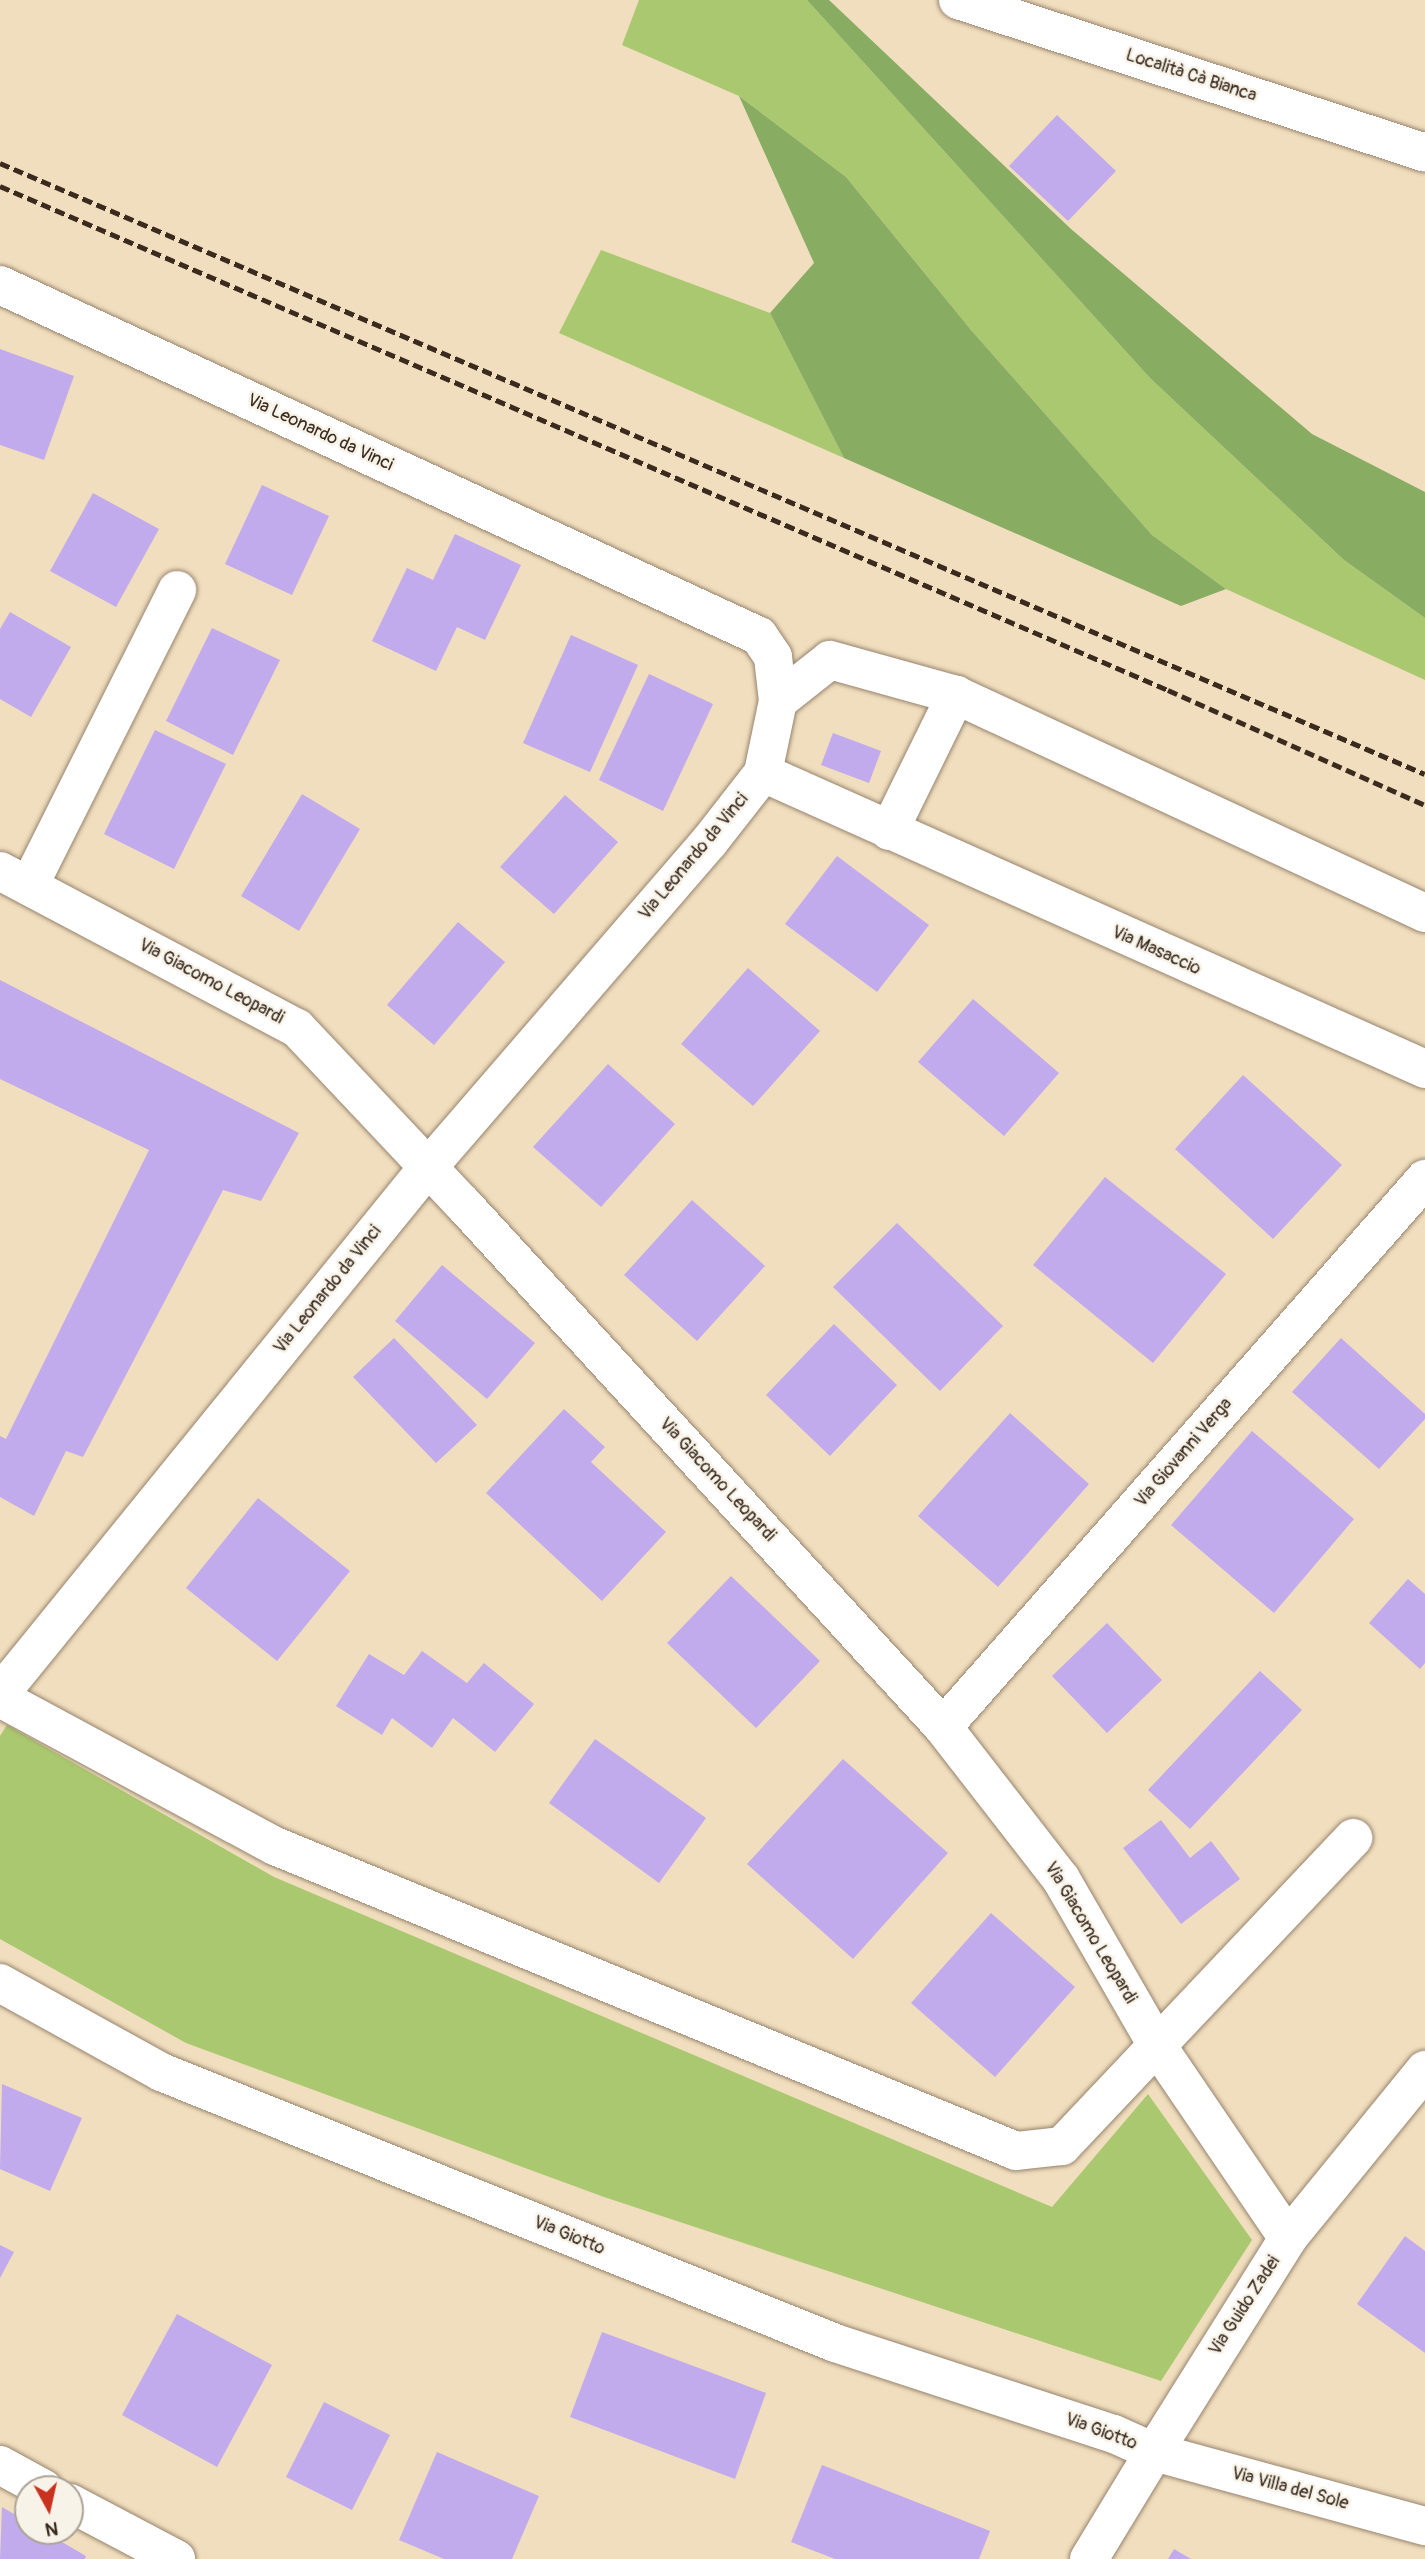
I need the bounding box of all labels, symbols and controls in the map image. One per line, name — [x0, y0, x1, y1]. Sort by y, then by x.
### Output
street label: Località Cà Bianca — [1123, 45, 1259, 107]
street label: Via Leonardo da Vinci — [243, 390, 397, 476]
street label: Via Leonardo da Vinci — [635, 789, 753, 925]
street label: Via Masaccio — [1108, 922, 1204, 980]
street label: Via Giacomo Leopardi — [135, 935, 287, 1029]
street label: Via Leonardo da Vinci — [270, 1221, 386, 1359]
street label: Via Giovanni Verga — [1131, 1394, 1237, 1512]
street label: Via Giacomo Leopardi — [654, 1414, 780, 1546]
street label: Via Giacomo Leopardi — [1039, 1858, 1141, 2008]
street label: Via Giotto — [530, 2212, 608, 2260]
street label: Via Guido Zadei — [1205, 2252, 1285, 2360]
street label: Via Giotto — [1062, 2409, 1140, 2455]
street label: Via Villa del Sole — [1229, 2463, 1351, 2515]
north arrow — [14, 2475, 84, 2545]
text: N — [44, 2516, 60, 2542]

